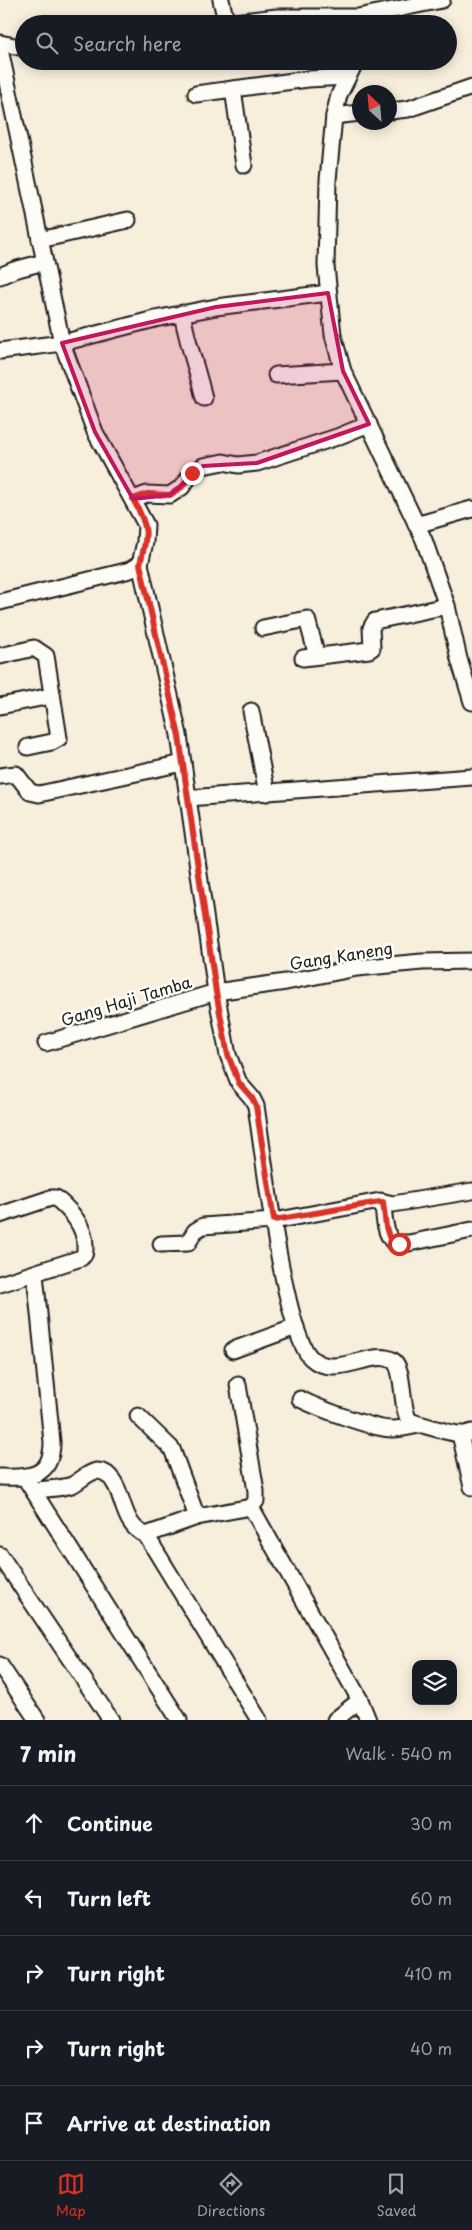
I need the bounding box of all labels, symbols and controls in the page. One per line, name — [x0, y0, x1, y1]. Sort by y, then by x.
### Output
search box — [15, 15, 457, 70]
icon: search — [33, 29, 61, 57]
text: Search here — [73, 29, 182, 57]
north arrow — [352, 85, 397, 130]
route end — [181, 462, 204, 485]
street label: Gang Kaneng — [288, 935, 394, 975]
street label: Gang Haji Tamba — [58, 969, 195, 1031]
route start — [388, 1233, 411, 1256]
map controls — [412, 1660, 457, 1705]
button: layers — [412, 1660, 457, 1705]
text: 7 min — [20, 1737, 76, 1769]
text: Walk · 540 m — [346, 1741, 452, 1765]
icon: ahead — [20, 1809, 48, 1837]
text: Continue — [67, 1809, 153, 1837]
text: 30 m — [410, 1811, 452, 1835]
icon: left — [20, 1884, 48, 1912]
text: Turn left — [67, 1884, 151, 1912]
text: 60 m — [410, 1886, 452, 1910]
icon: right — [20, 1959, 48, 1987]
text: Turn right — [67, 1959, 165, 1987]
text: 410 m — [404, 1961, 452, 1985]
icon: right — [20, 2034, 48, 2062]
text: Turn right — [67, 2034, 165, 2062]
text: 40 m — [410, 2036, 452, 2060]
icon: arrive — [20, 2109, 48, 2137]
text: Arrive at destination — [67, 2109, 271, 2137]
tab: Map — [56, 2170, 86, 2221]
tab: Directions — [197, 2170, 265, 2221]
tab: Saved — [377, 2170, 416, 2221]

